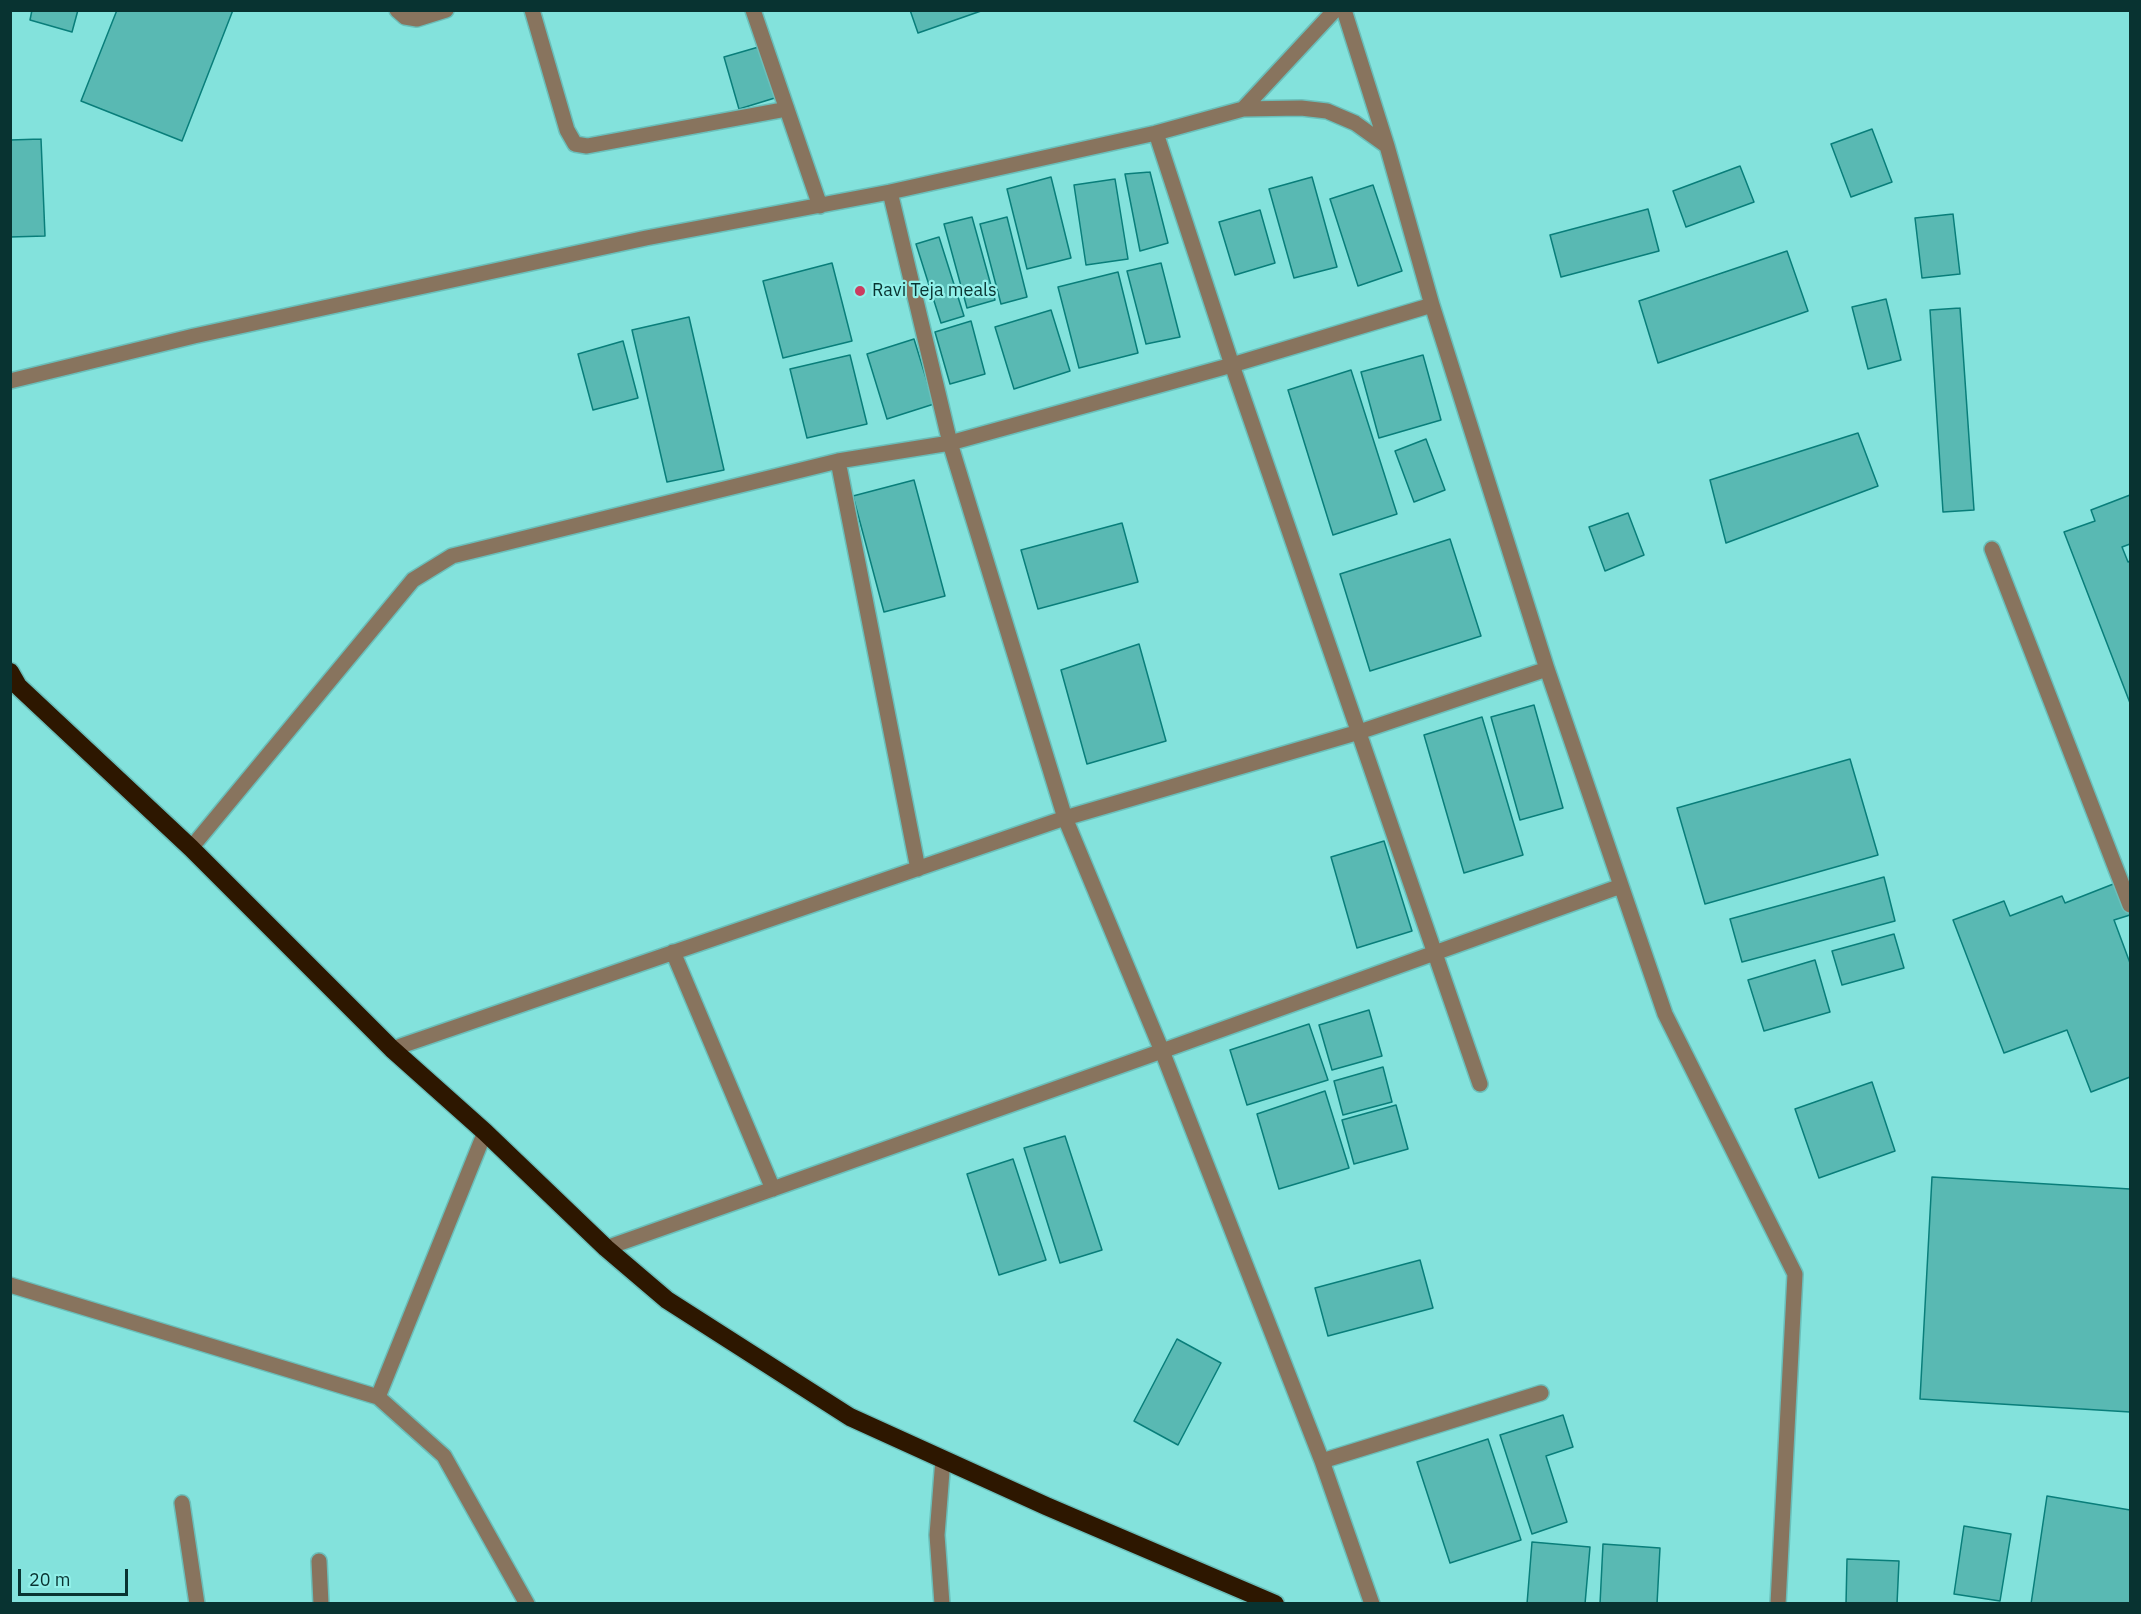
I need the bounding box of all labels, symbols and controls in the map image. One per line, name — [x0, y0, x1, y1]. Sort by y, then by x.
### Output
place label: Ravi Teja meals — [872, 280, 997, 302]
marker: Ravi Teja meals — [853, 284, 867, 298]
scale bar — [21, 1557, 130, 1595]
text: 20 m — [29, 1568, 71, 1591]

